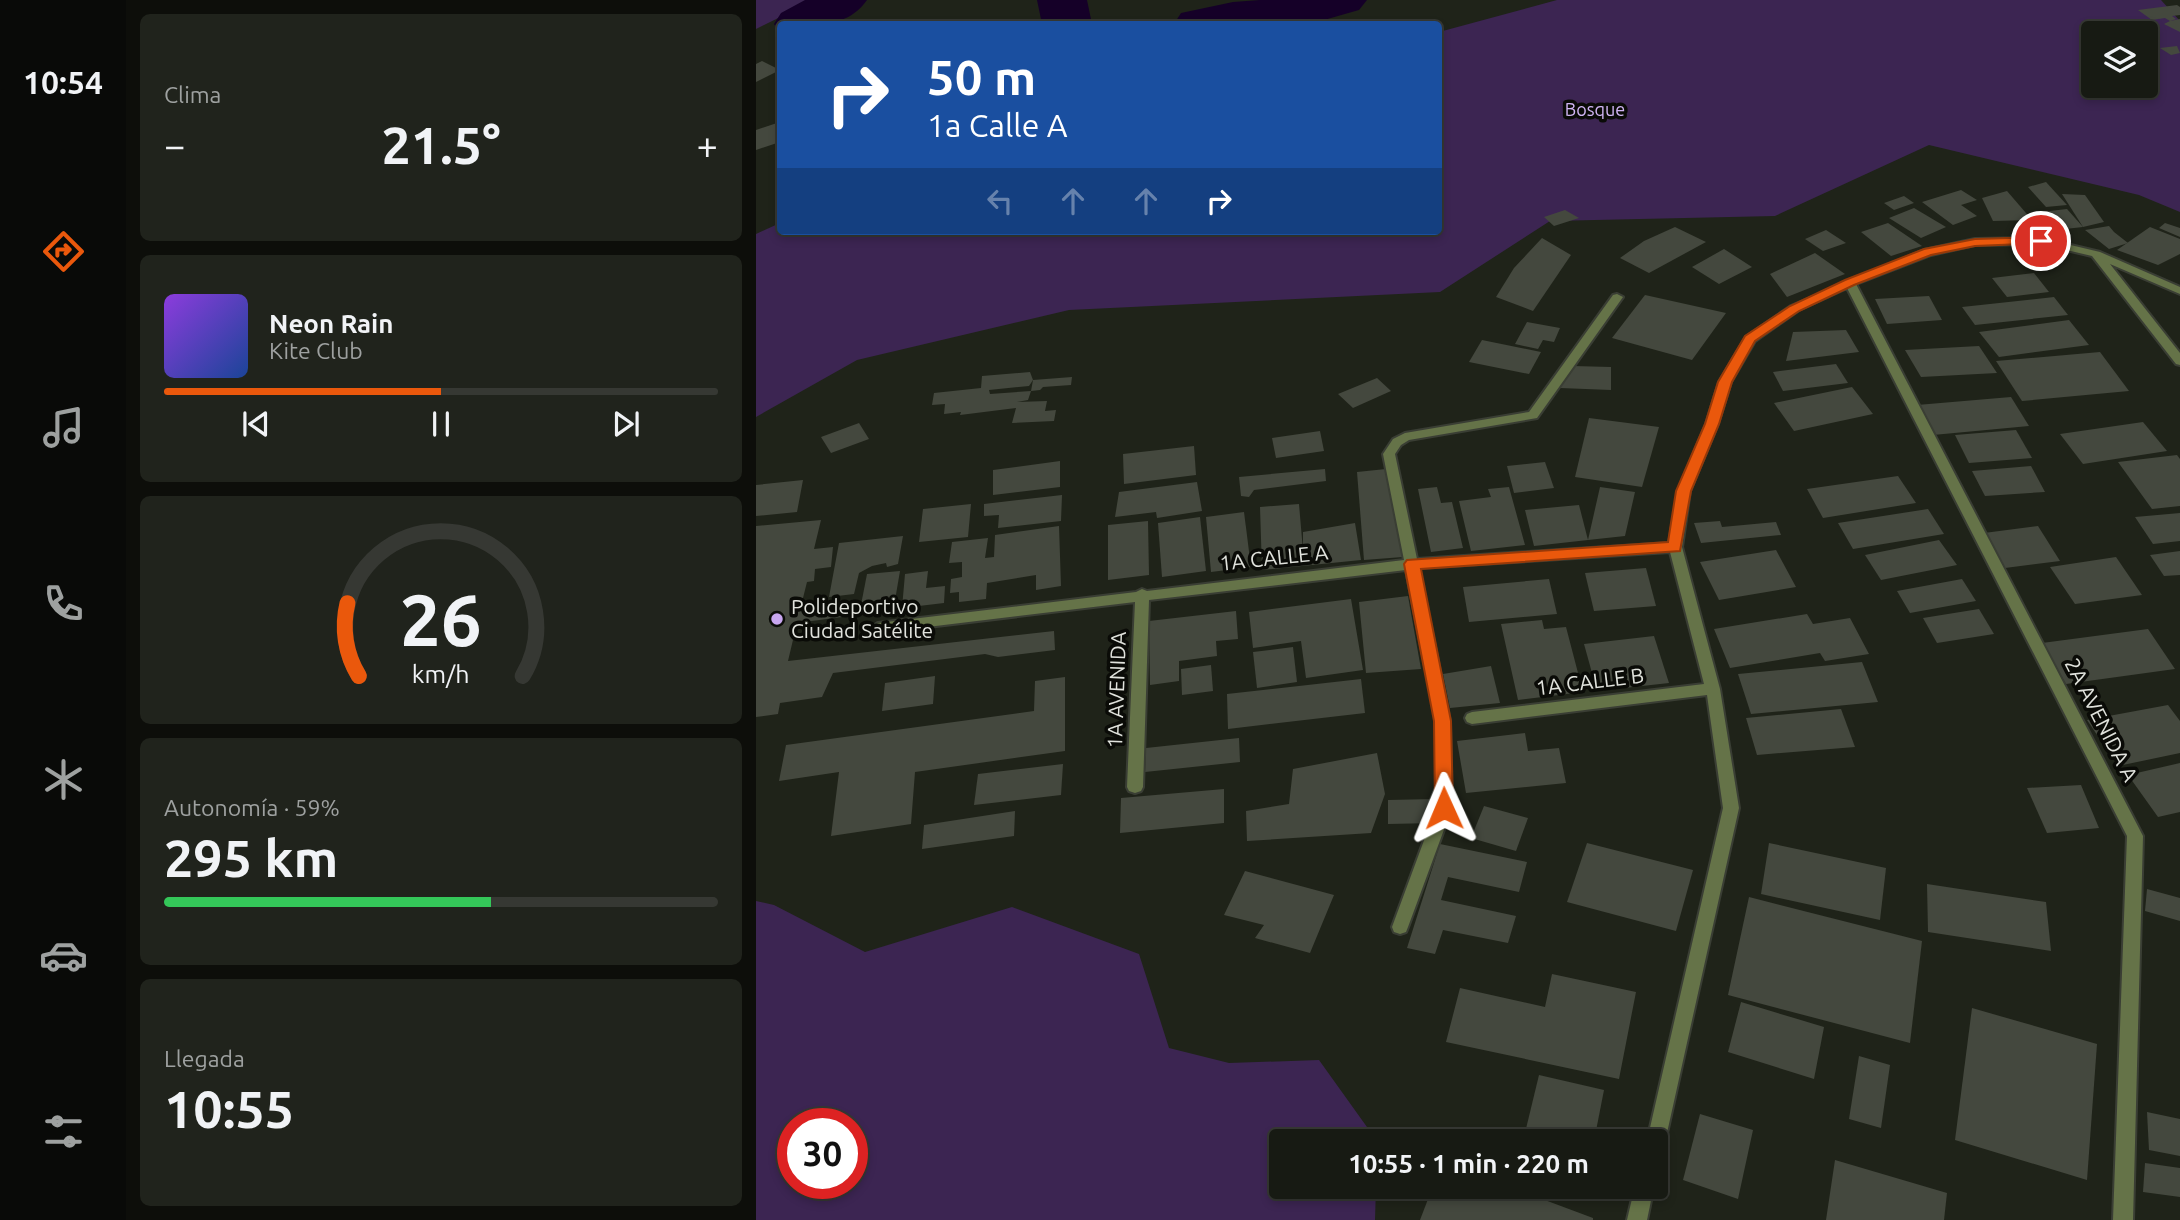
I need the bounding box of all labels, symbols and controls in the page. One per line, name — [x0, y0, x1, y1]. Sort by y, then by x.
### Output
map controls — [2081, 21, 2158, 98]
button: layers — [2081, 21, 2158, 98]
icon: right — [812, 49, 903, 140]
text: 50 m — [927, 49, 1036, 104]
text: 10:54 — [23, 64, 103, 100]
text: Clima — [164, 82, 221, 107]
park label: Bosque — [1565, 99, 1625, 119]
text: 1a Calle A — [927, 107, 1067, 143]
text: 21.5° — [381, 116, 501, 174]
text: − — [164, 124, 185, 166]
text: + — [697, 124, 718, 166]
icon: left — [981, 182, 1019, 220]
icon: ahead — [1054, 182, 1092, 220]
icon: ahead — [1127, 182, 1165, 220]
icon: right — [1200, 182, 1238, 220]
pin — [2011, 211, 2071, 271]
icon: arrive — [2022, 222, 2060, 260]
icon: directions — [39, 227, 88, 276]
text: Neon Rain — [269, 309, 394, 338]
text: Kite Club — [269, 338, 363, 363]
icon: music — [39, 403, 88, 452]
icon: previous — [237, 405, 275, 443]
icon: pause — [422, 405, 460, 443]
icon: next — [607, 405, 645, 443]
street label: 1A CALLE A — [1218, 539, 1330, 575]
text: 26 — [400, 578, 482, 660]
icon: phone — [39, 579, 88, 628]
place label: Polideportivo Ciudad Satélite — [791, 594, 933, 642]
marker: Polideportivo Ciudad Satélite — [769, 611, 785, 627]
street label: 1A AVENIDA — [1102, 631, 1130, 749]
street label: 2A AVENIDA A — [2061, 654, 2143, 785]
text: km/h — [412, 660, 470, 688]
street label: 1A CALLE B — [1535, 662, 1645, 700]
icon: climate — [39, 755, 88, 804]
position arrow — [1407, 771, 1481, 845]
text: Autonomía · 59% — [164, 795, 340, 820]
text: 295 km — [164, 829, 338, 887]
icon: car — [39, 931, 88, 980]
text: Llegada — [164, 1046, 245, 1071]
text: 10:55 — [164, 1080, 294, 1138]
icon: filters — [39, 1107, 88, 1156]
speed limit sign: 30 — [777, 1108, 868, 1199]
text: 10:55 · 1 min · 220 m — [1348, 1149, 1589, 1178]

